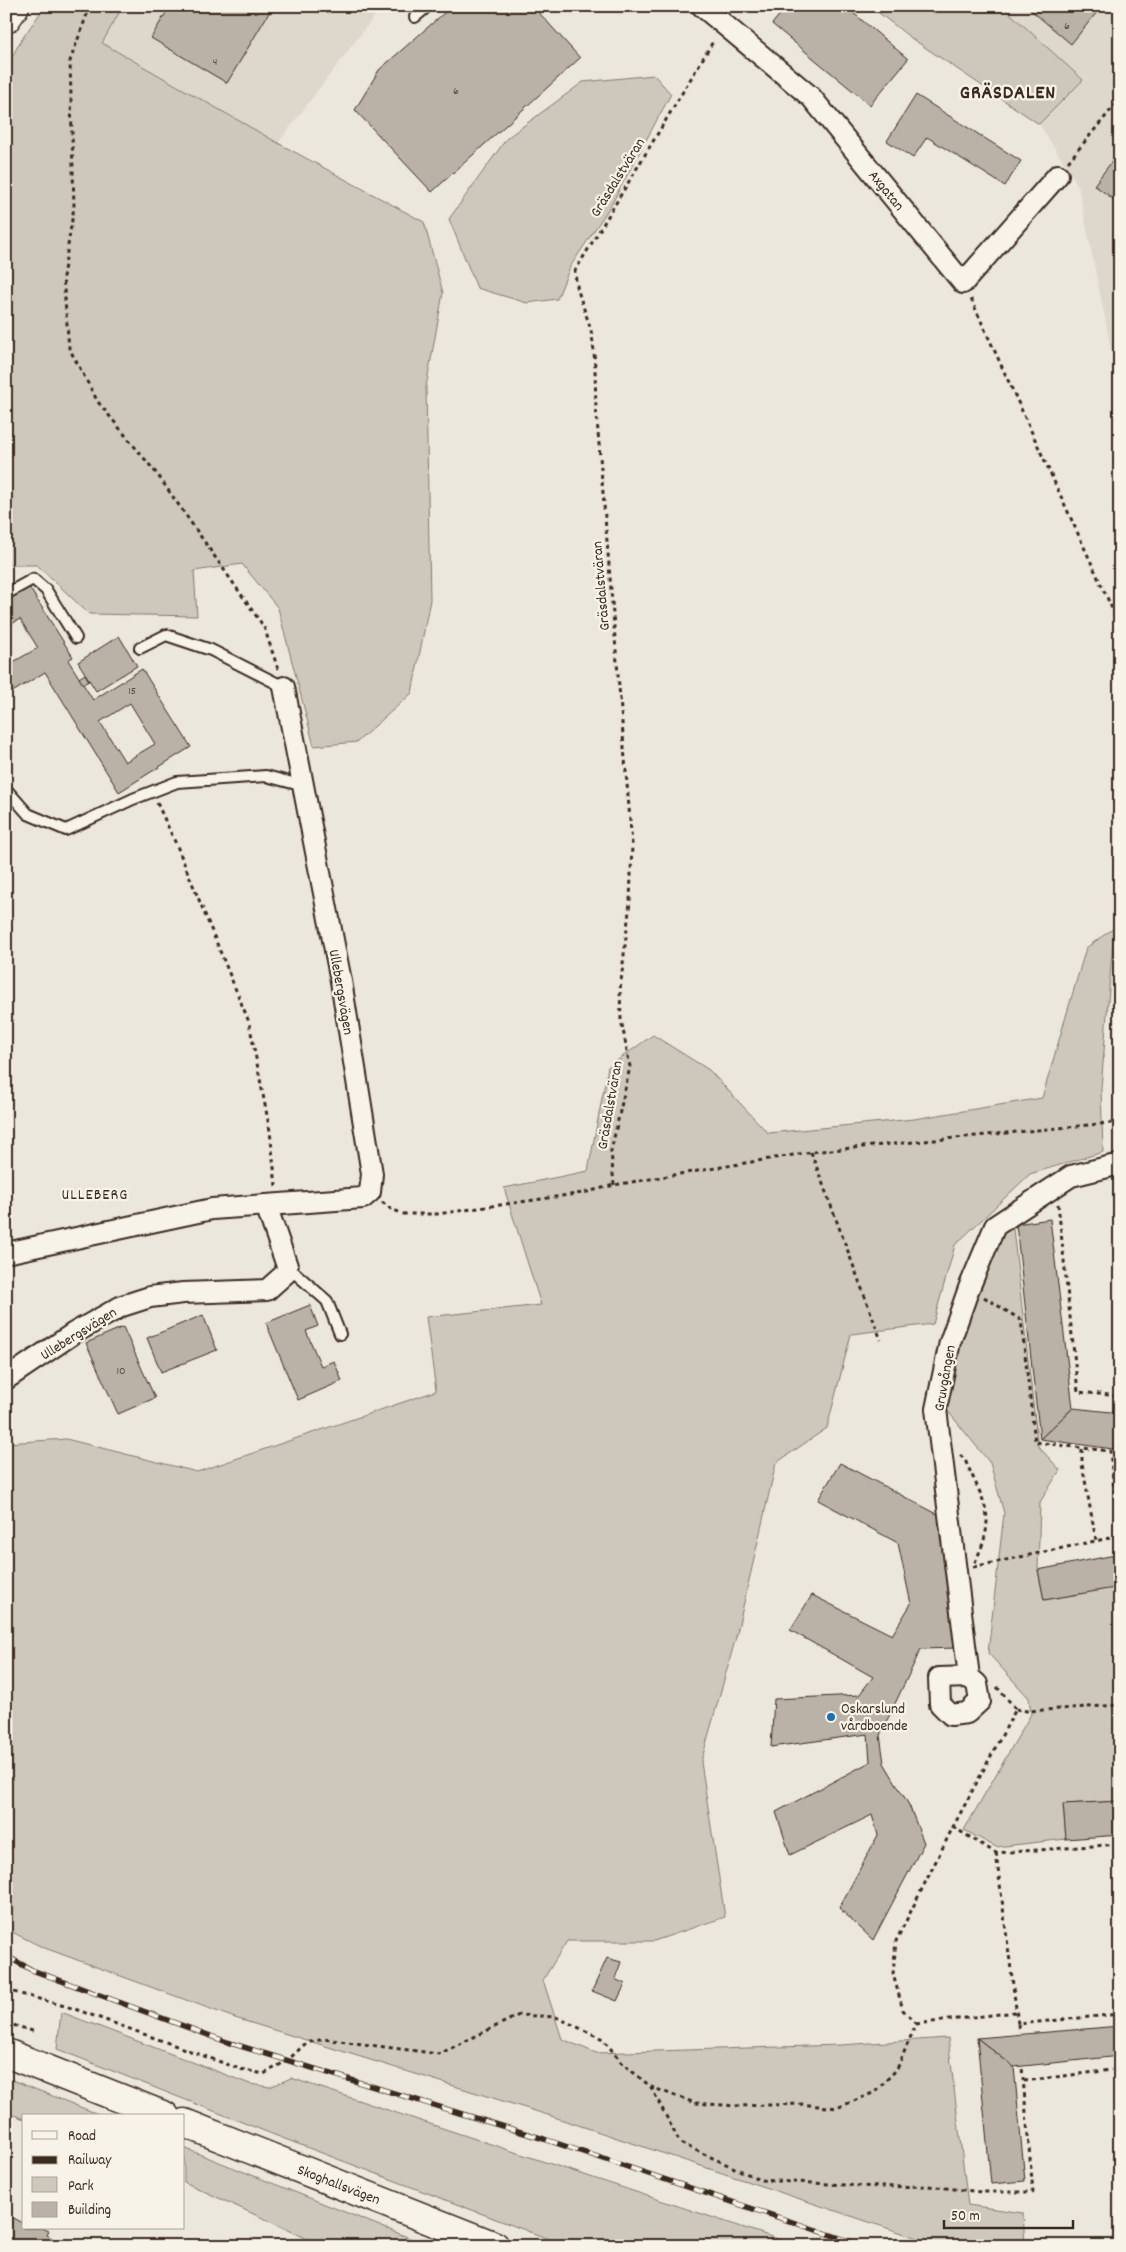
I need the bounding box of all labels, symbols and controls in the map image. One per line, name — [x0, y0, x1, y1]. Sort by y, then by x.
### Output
house number: 6 — [1064, 18, 1070, 35]
house number: 4 — [213, 54, 218, 71]
district label: GRÄSDALEN — [960, 80, 1056, 108]
house number: 6 — [453, 83, 459, 100]
street label: Gräsdalstväran — [586, 134, 652, 222]
street label: Axgatan — [862, 166, 909, 216]
street label: Gräsdalstväran — [587, 540, 617, 631]
house number: 15 — [128, 683, 136, 700]
street label: Ullebergsvägen — [322, 948, 358, 1037]
street label: Gräsdalstväran — [592, 1059, 630, 1151]
district label: ULLEBERG — [62, 1184, 128, 1207]
street label: Ullebergsvägen — [37, 1302, 122, 1367]
street label: Gruvgången — [929, 1343, 963, 1413]
house number: 10 — [116, 1363, 126, 1380]
place label: Oskarslund vårdboende — [841, 1699, 908, 1738]
marker: Oskarslund vårdboende — [825, 1711, 837, 1723]
legend — [22, 2114, 185, 2230]
text: Road — [68, 2126, 96, 2148]
text: Railway — [68, 2150, 112, 2172]
street label: Skoghallsvägen — [294, 2160, 383, 2212]
text: Park — [68, 2176, 94, 2198]
scale bar — [944, 2197, 1072, 2229]
text: Building — [68, 2200, 111, 2222]
text: 50 m — [951, 2206, 980, 2228]

